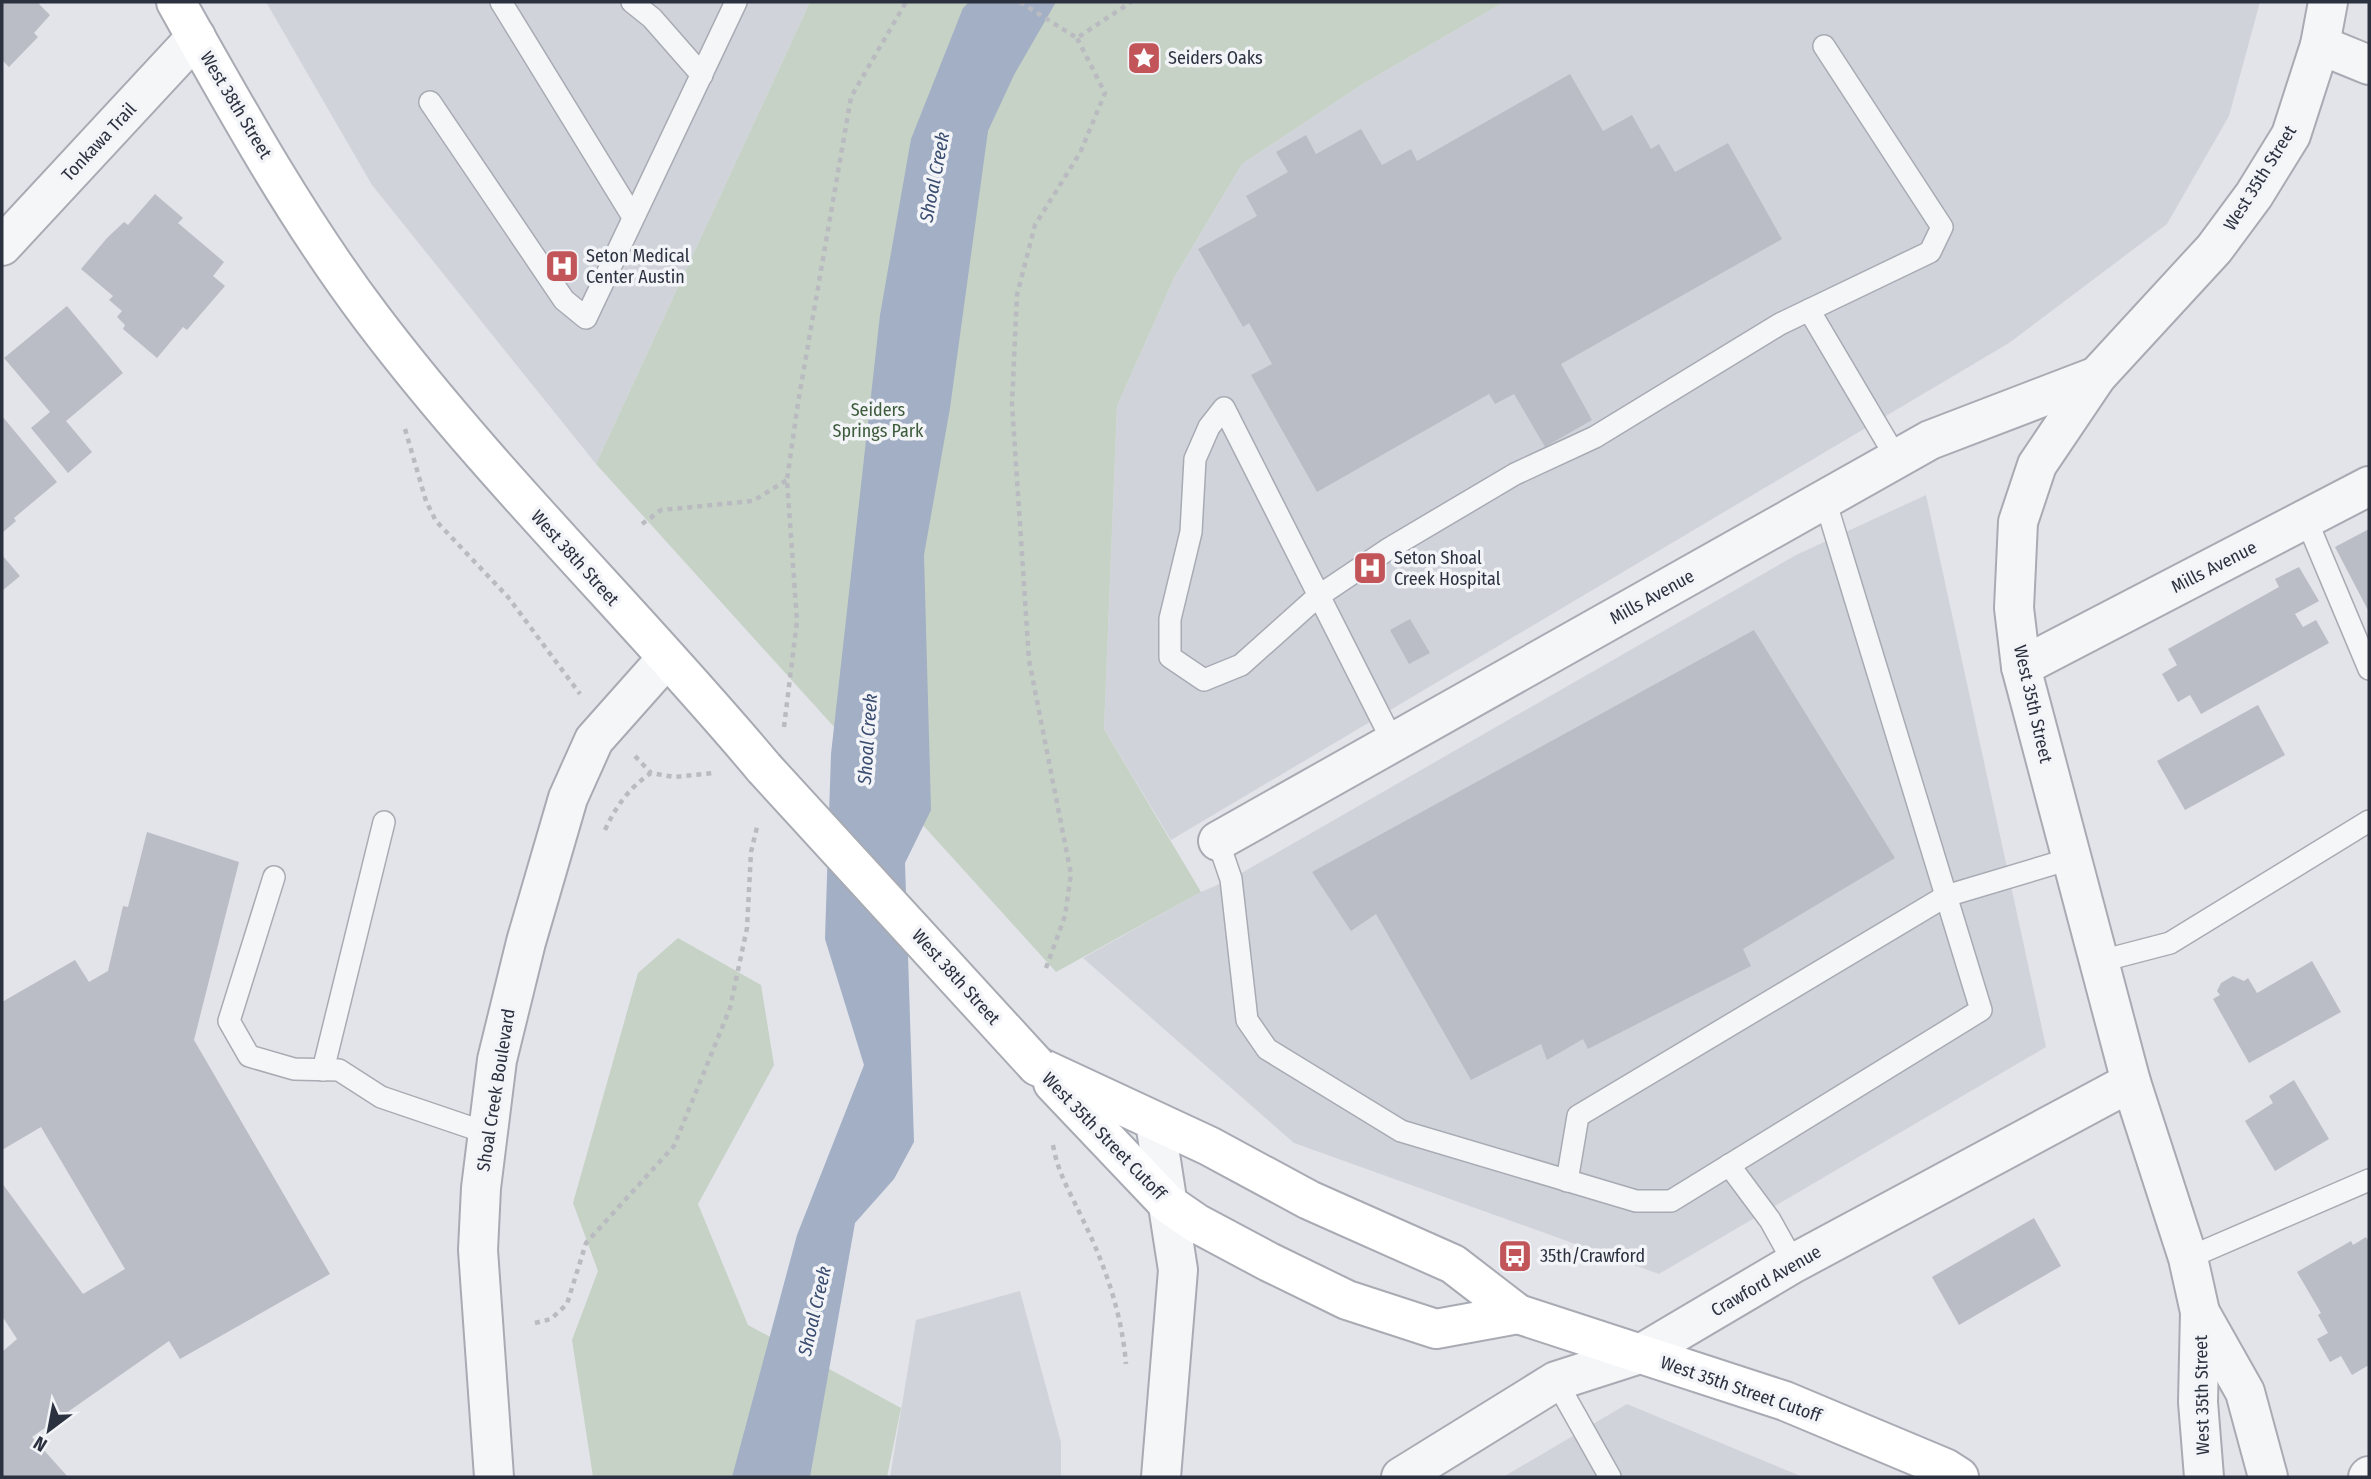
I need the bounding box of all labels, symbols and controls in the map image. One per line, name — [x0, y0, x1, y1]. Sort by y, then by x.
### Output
place icon: Seiders Oaks — [1125, 39, 1163, 77]
street label: West 38th Street — [195, 47, 277, 163]
place label: Seiders Oaks — [1168, 47, 1263, 69]
street label: Tonkawa Trail — [57, 98, 141, 186]
street label: West 35th Street — [2219, 121, 2301, 235]
water label: Shoal Creek — [914, 130, 954, 225]
place label: Seton Medical Center Austin — [586, 245, 690, 288]
hospital icon: Seton Medical Center Austin — [543, 247, 581, 285]
park label: Seiders Springs Park — [832, 399, 924, 442]
street label: West 38th Street — [526, 506, 624, 610]
street label: Mills Avenue — [2168, 536, 2260, 598]
place label: Seton Shoal Creek Hospital — [1394, 547, 1501, 590]
hospital icon: Seton Shoal Creek Hospital — [1351, 549, 1389, 587]
street label: Mills Avenue — [1606, 565, 1698, 629]
street label: West 35th Street — [2009, 643, 2057, 765]
water label: Shoal Creek — [853, 693, 882, 786]
street label: West 38th Street — [907, 925, 1005, 1029]
street label: Shoal Creek Boulevard — [472, 1007, 520, 1173]
street label: West 35th Street Cutoff — [1037, 1068, 1172, 1205]
bus stop icon: 35th/Crawford — [1496, 1237, 1534, 1275]
street label: Crawford Avenue — [1707, 1241, 1825, 1321]
place label: 35th/Crawford — [1540, 1245, 1645, 1267]
water label: Shoal Creek — [793, 1264, 836, 1359]
street label: West 35th Street — [2190, 1335, 2214, 1455]
street label: West 35th Street Cutoff — [1658, 1351, 1826, 1427]
north arrow — [14, 1395, 84, 1465]
text: N — [29, 1431, 51, 1457]

